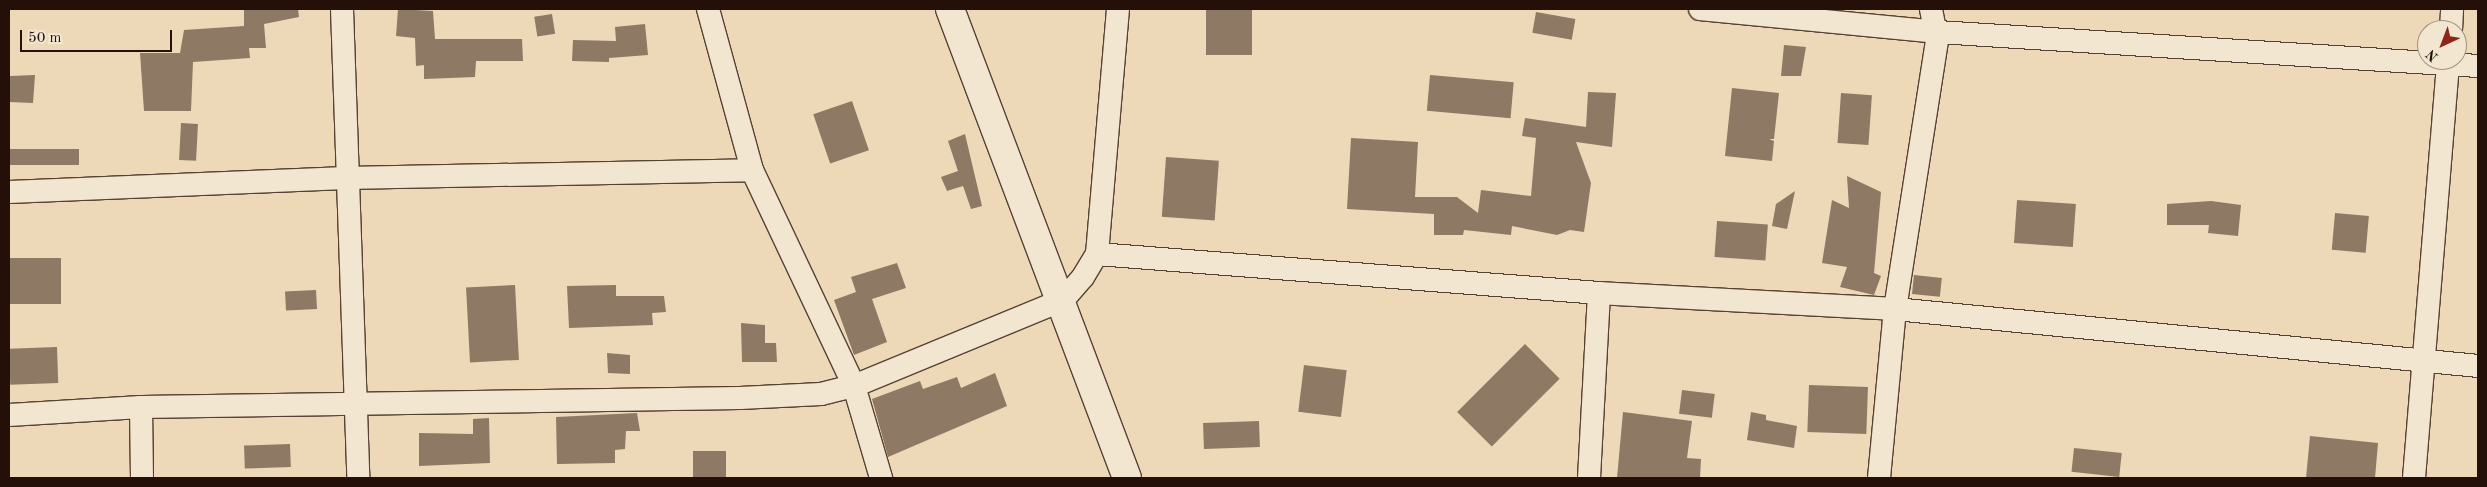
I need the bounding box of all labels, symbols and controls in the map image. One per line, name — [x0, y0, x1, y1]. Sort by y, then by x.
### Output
scale bar — [22, 20, 175, 52]
north arrow — [2417, 20, 2467, 70]
text: 50 m — [28, 31, 62, 46]
text: N — [2424, 46, 2441, 64]

